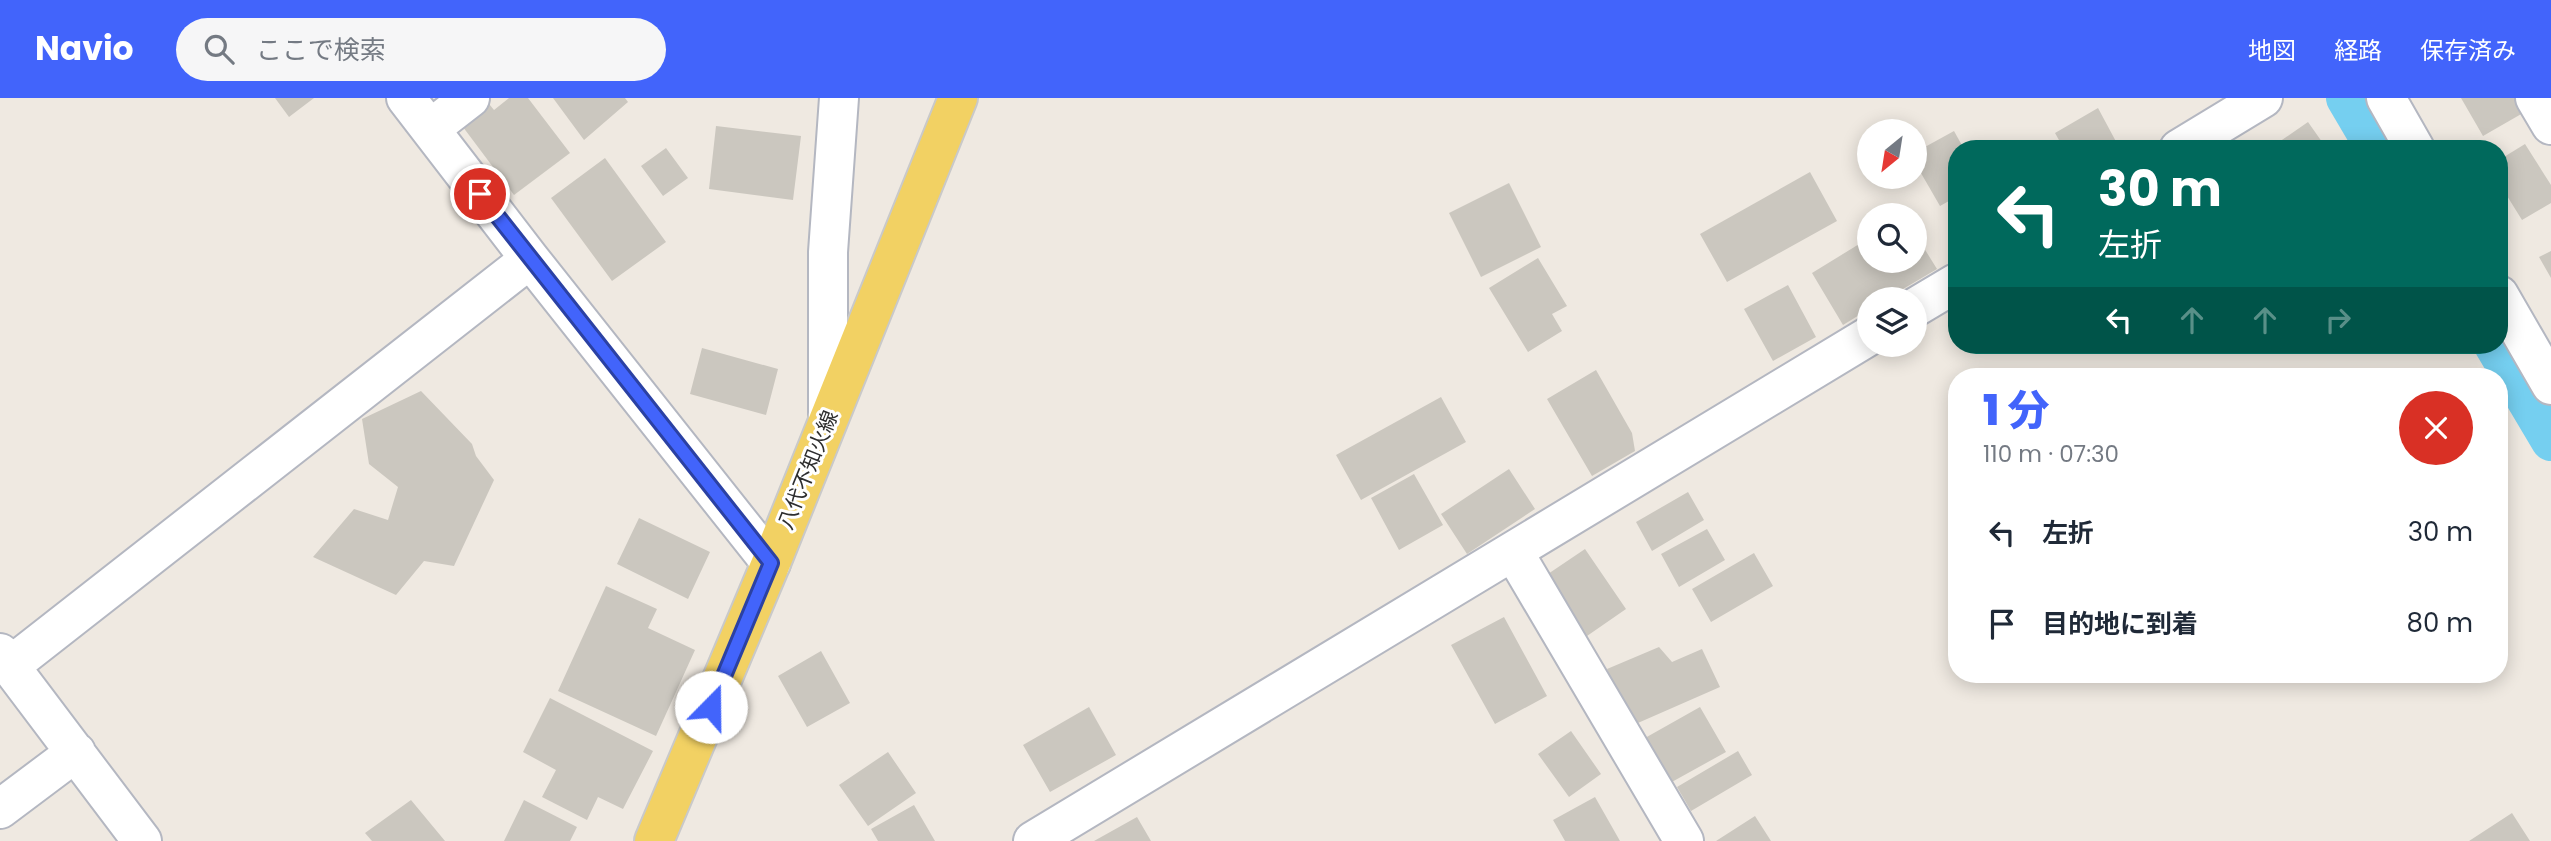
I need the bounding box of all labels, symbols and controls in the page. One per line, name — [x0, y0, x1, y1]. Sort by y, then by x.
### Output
search box — [176, 18, 666, 81]
text: Navio — [35, 25, 134, 72]
icon: search — [200, 30, 238, 68]
text: ここで検索 — [256, 32, 386, 68]
text: 地図 — [2248, 34, 2296, 67]
text: 経路 — [2334, 34, 2382, 67]
text: 保存済み — [2420, 34, 2516, 67]
north arrow — [1857, 119, 1927, 189]
map controls — [1857, 119, 1927, 357]
text: 30 m — [2098, 155, 2222, 223]
pin — [450, 164, 510, 224]
icon: left — [1983, 168, 2074, 259]
icon: arrive — [461, 175, 499, 213]
button: search — [1857, 203, 1927, 273]
text: 左折 — [2098, 222, 2162, 267]
button: layers — [1857, 287, 1927, 357]
icon: left — [2100, 301, 2138, 339]
icon: ahead — [2173, 301, 2211, 339]
icon: ahead — [2246, 301, 2284, 339]
icon: right — [2319, 301, 2357, 339]
text: 1 分 — [1983, 381, 2049, 440]
button: close — [2399, 391, 2473, 465]
street label: 八代不知火線 — [770, 406, 845, 534]
text: 110 m · 07:30 — [1983, 438, 2119, 470]
icon: left — [1983, 514, 2021, 552]
text: 30 m — [2408, 514, 2473, 550]
text: 左折 — [2042, 515, 2094, 551]
icon: arrive — [1983, 605, 2021, 643]
text: 80 m — [2407, 605, 2473, 641]
text: 目的地に到着 — [2042, 606, 2198, 642]
position arrow — [674, 670, 748, 744]

